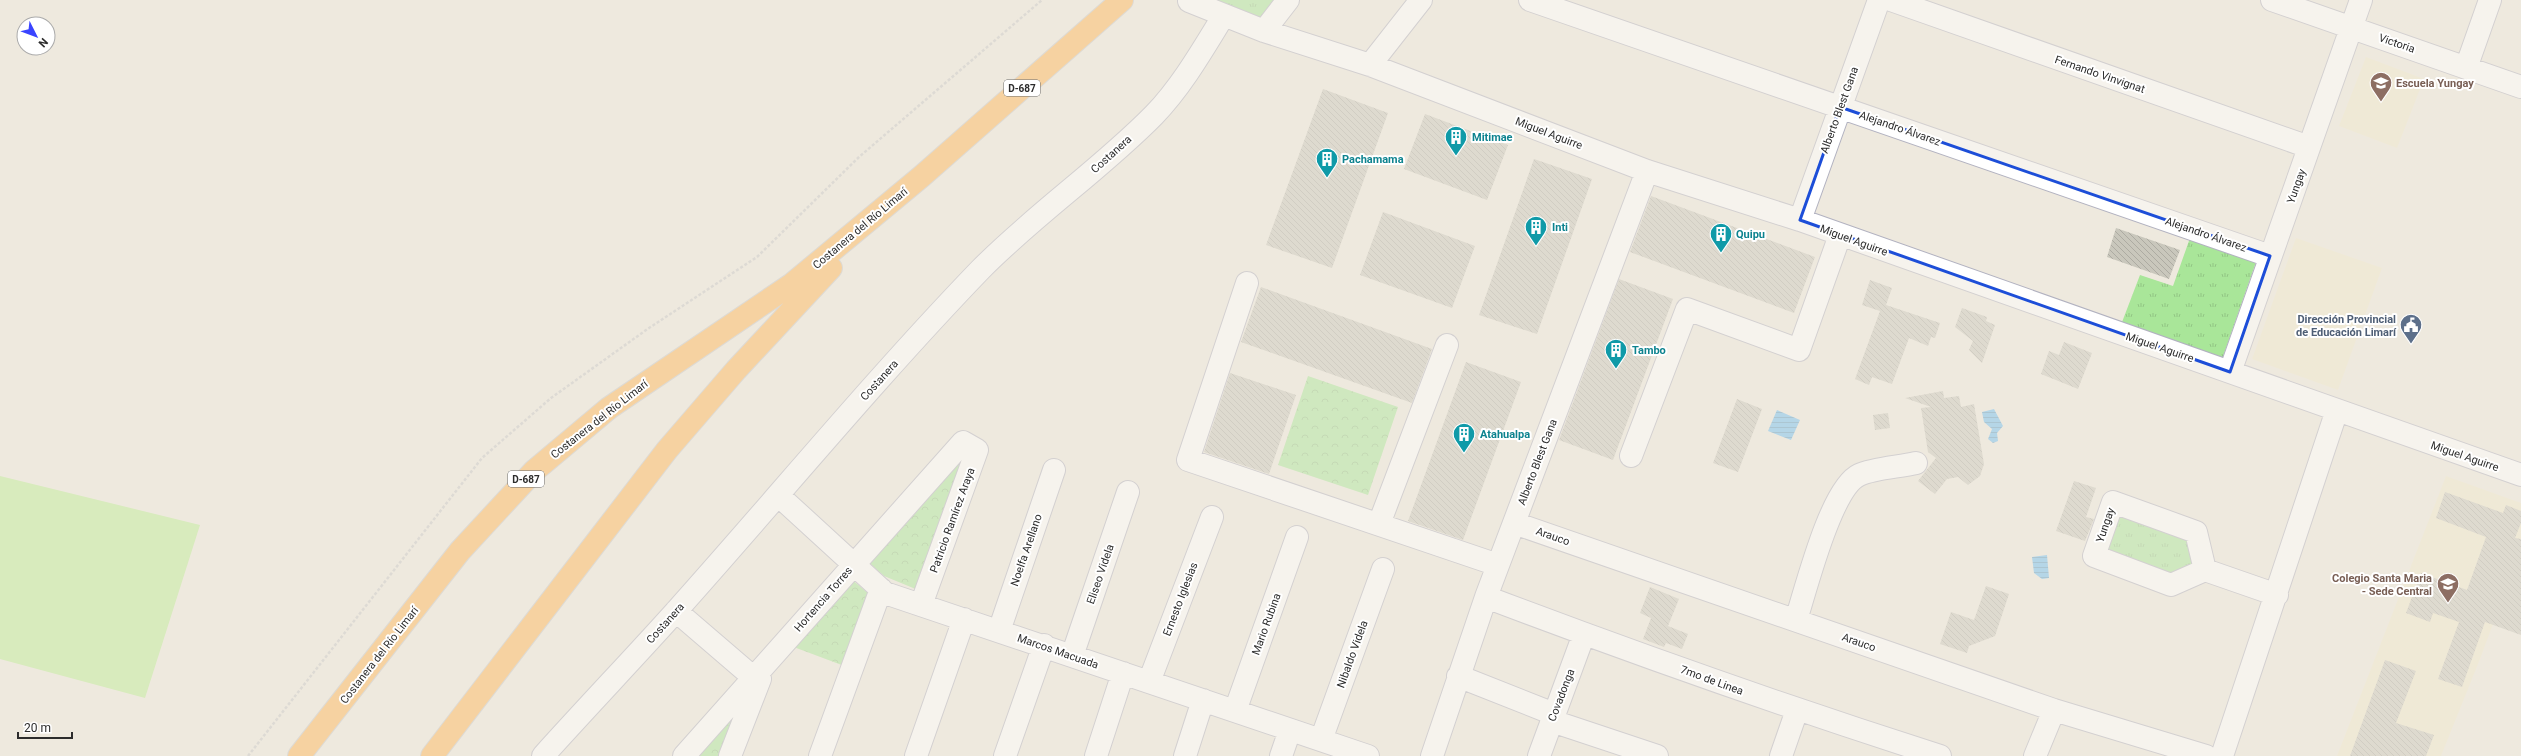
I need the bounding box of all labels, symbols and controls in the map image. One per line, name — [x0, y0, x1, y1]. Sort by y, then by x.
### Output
north arrow — [16, 16, 56, 56]
street label: Victoria — [2377, 31, 2417, 56]
text: N — [35, 35, 50, 50]
street label: Fernando Vinvignat — [2053, 53, 2147, 96]
street label: Alberto Blest Gana — [1818, 65, 1861, 155]
school or university icon: Escuela Yungay — [2368, 70, 2394, 103]
place label: Escuela Yungay — [2396, 77, 2474, 90]
road number: D-687 — [1004, 80, 1040, 96]
street label: Alejandro Álvarez — [1857, 108, 1943, 149]
street label: Miguel Aguirre — [1513, 115, 1584, 152]
building icon: Mitimae — [1443, 124, 1469, 157]
place label: Mitimae — [1472, 131, 1513, 144]
street label: Costanera — [1088, 133, 1134, 176]
building icon: Pachamama — [1314, 146, 1340, 179]
place label: Pachamama — [1342, 153, 1404, 166]
street label: Yungay — [2284, 166, 2309, 205]
street label: Costanera del Río Limarí — [810, 184, 911, 272]
building icon: Inti — [1523, 214, 1549, 247]
street label: Alejandro Álvarez — [2163, 214, 2249, 255]
place label: Inti — [1552, 221, 1568, 234]
building icon: Quipu — [1708, 221, 1734, 254]
street label: Miguel Aguirre — [1818, 222, 1890, 259]
place label: Quipu — [1736, 228, 1765, 241]
public building icon: Dirección Provincial de Educación Limarí — [2398, 312, 2424, 345]
place label: Dirección Provincial de Educación Limarí — [2296, 313, 2397, 339]
street label: Miguel Aguirre — [2124, 330, 2196, 365]
building icon: Tambo — [1603, 337, 1629, 370]
place label: Tambo — [1632, 344, 1666, 357]
street label: Costanera — [858, 357, 901, 403]
street label: Costanera del Río Limarí — [548, 377, 651, 461]
street label: Alberto Blest Gana — [1515, 417, 1560, 507]
building icon: Atahualpa — [1451, 421, 1477, 454]
place label: Atahualpa — [1480, 428, 1530, 441]
street label: Miguel Aguirre — [2429, 439, 2501, 474]
street label: Patricio Ramírez Araya — [927, 466, 978, 574]
road number: D-687 — [508, 471, 544, 487]
street label: Yungay — [2093, 505, 2118, 544]
street label: Noelfa Arellano — [1008, 512, 1045, 588]
street label: Arauco — [1534, 525, 1571, 548]
street label: Eliseo Videla — [1084, 542, 1117, 606]
street label: Ernesto Iglesias — [1160, 560, 1201, 638]
street label: Hortencia Torres — [792, 564, 855, 634]
school or university icon: Colegio Santa Maria - Sede Central — [2435, 571, 2461, 604]
place label: Colegio Santa Maria - Sede Central — [2332, 572, 2432, 598]
street label: Mario Rubina — [1249, 592, 1284, 657]
street label: Costanera — [644, 600, 687, 646]
street label: Costanera del Río Limarí — [338, 603, 422, 706]
street label: Nibaldo Videla — [1334, 619, 1371, 690]
street label: Marcos Macuada — [1015, 631, 1100, 671]
street label: Arauco — [1840, 631, 1877, 654]
street label: 7mo de Linea — [1679, 663, 1745, 698]
street label: Covadonga — [1545, 667, 1577, 723]
scale bar — [18, 714, 72, 740]
text: 20 m — [24, 721, 51, 735]

